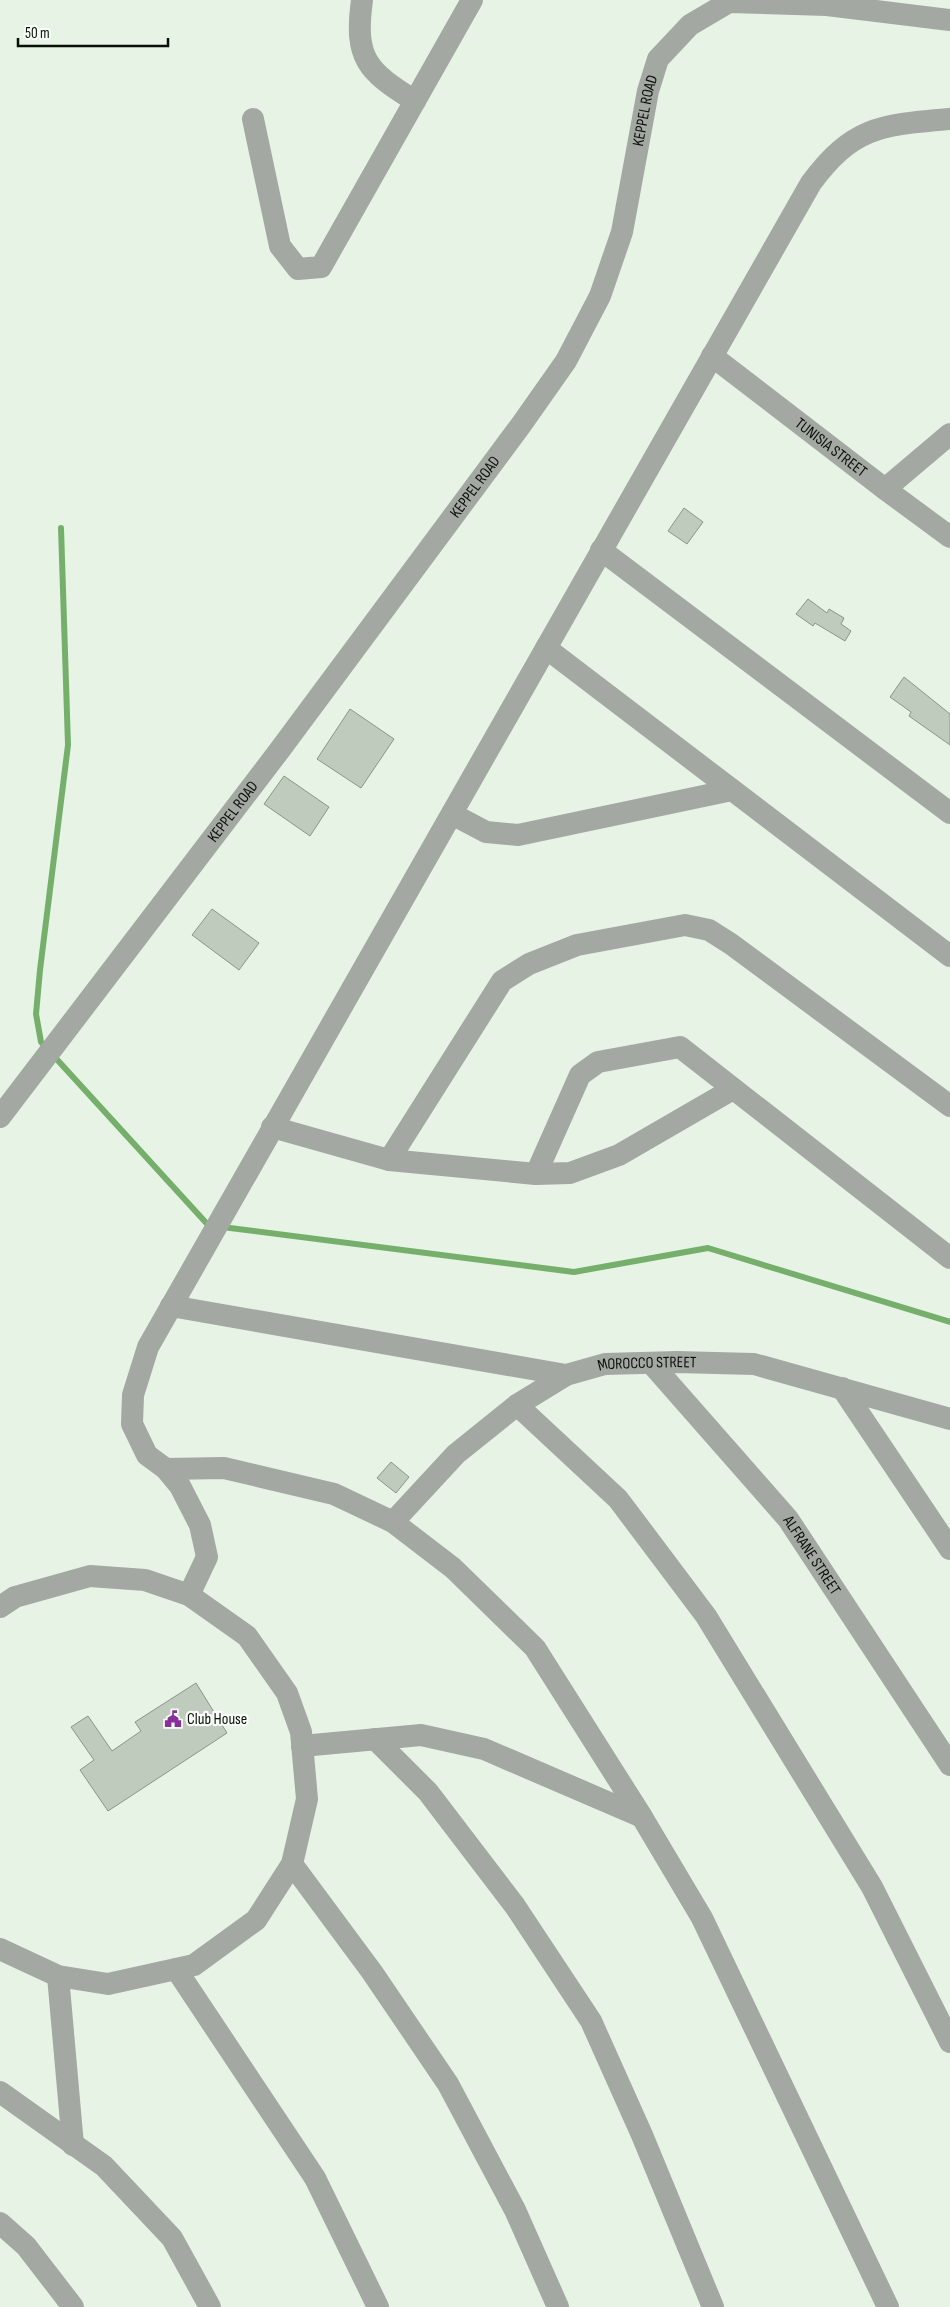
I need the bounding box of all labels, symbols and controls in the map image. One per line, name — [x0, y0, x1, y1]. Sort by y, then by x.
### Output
scale bar — [18, 15, 168, 47]
text: 50 m — [25, 24, 50, 43]
street label: KEPPEL ROAD — [629, 73, 662, 148]
street label: TUNISIA STREET — [791, 414, 871, 481]
street label: KEPPEL ROAD — [446, 452, 504, 522]
street label: KEPPEL ROAD — [203, 777, 262, 846]
street label: MOROCCO STREET — [595, 1352, 697, 1375]
street label: ALFRANE STREET — [778, 1511, 845, 1599]
public building icon: Club House — [163, 1709, 183, 1729]
place label: Club House — [187, 1710, 247, 1729]

